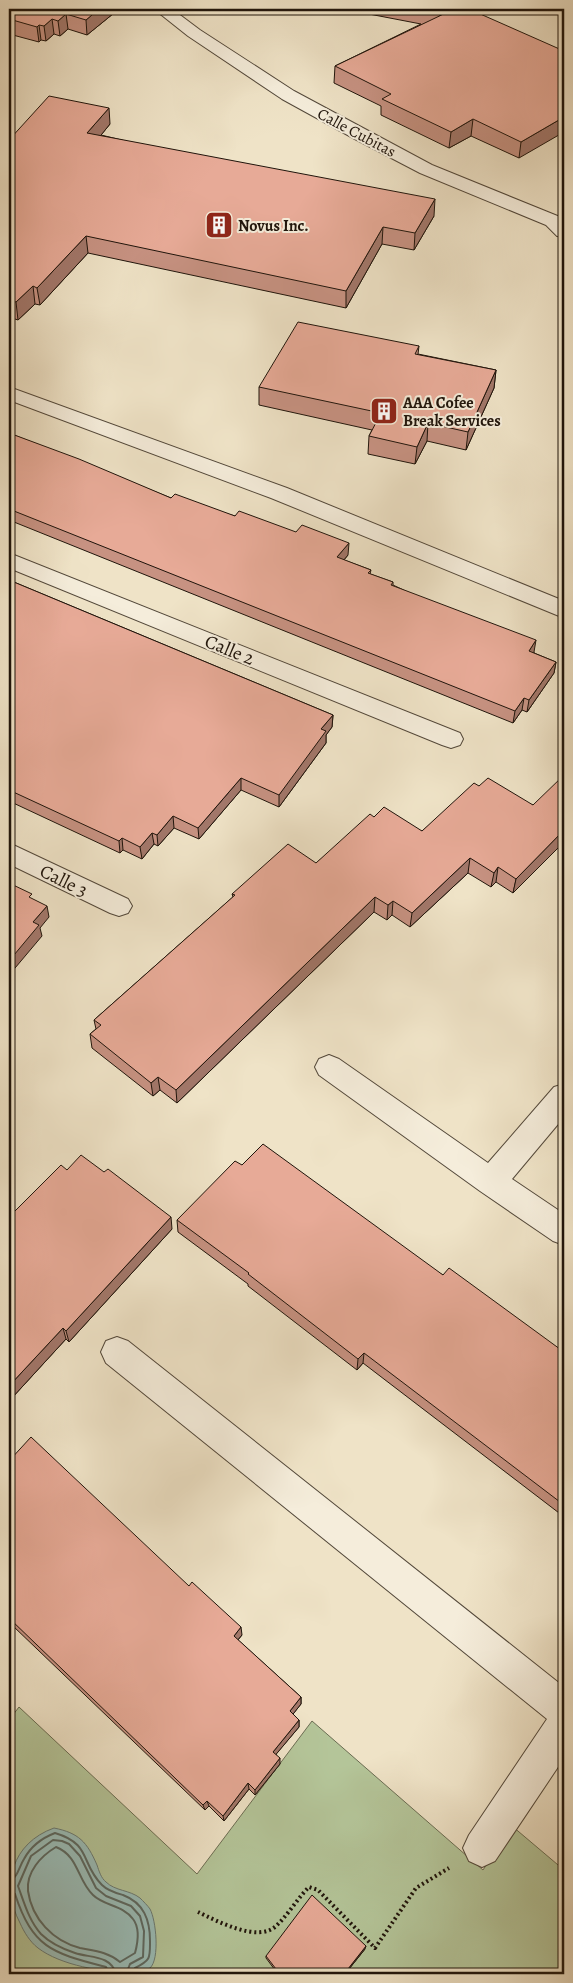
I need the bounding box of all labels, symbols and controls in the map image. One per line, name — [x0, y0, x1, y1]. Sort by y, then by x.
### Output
street label: Calle Cubitas — [313, 103, 400, 163]
building icon: Novus Inc. — [204, 210, 234, 240]
place label: Novus Inc. — [238, 215, 309, 237]
place label: AAA Cofee Break Services — [402, 392, 501, 432]
building icon: AAA Cofee Break Services — [369, 396, 399, 426]
street label: Calle 2 — [201, 628, 258, 672]
street label: Calle 3 — [35, 858, 92, 904]

